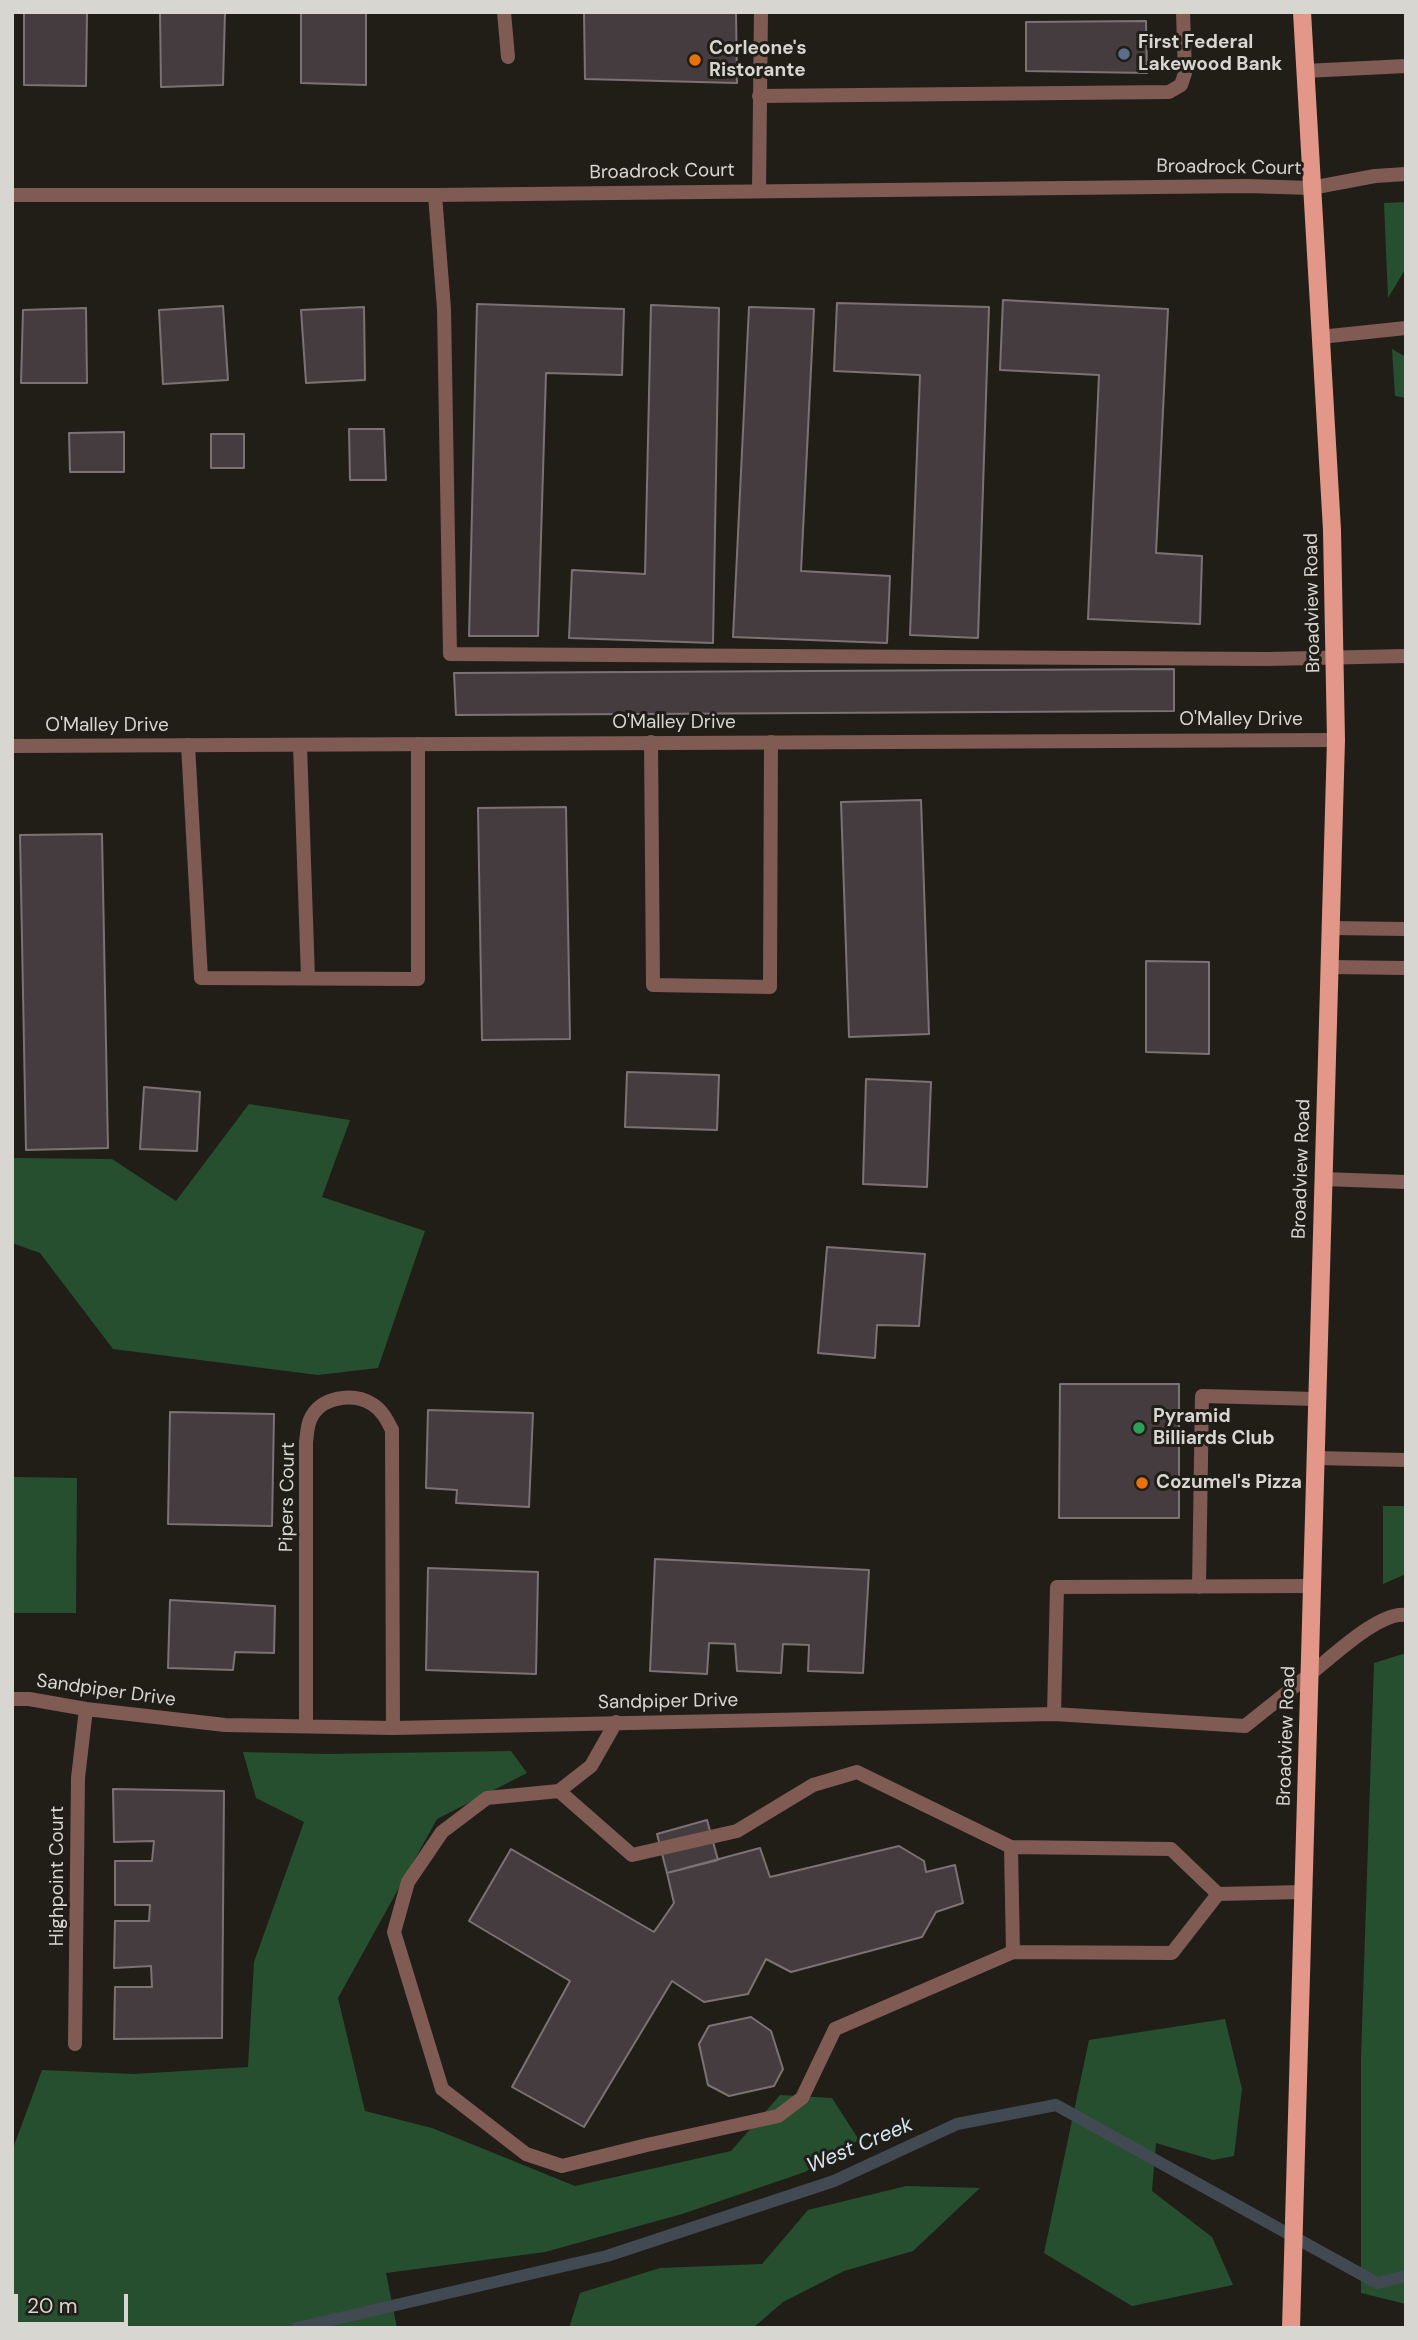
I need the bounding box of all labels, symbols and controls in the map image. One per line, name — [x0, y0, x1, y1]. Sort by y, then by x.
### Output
place label: First Federal Lakewood Bank — [1138, 32, 1282, 76]
place label: Corleone's Ristorante — [709, 38, 806, 82]
marker: First Federal Lakewood Bank — [1116, 46, 1132, 62]
marker: Corleone's Ristorante — [687, 52, 703, 68]
street label: Broadrock Court — [1156, 155, 1302, 181]
street label: Broadrock Court — [589, 159, 735, 185]
street label: Broadview Road — [1300, 533, 1326, 673]
street label: O'Malley Drive — [1179, 709, 1303, 731]
street label: O'Malley Drive — [612, 712, 736, 734]
street label: O'Malley Drive — [45, 715, 169, 737]
street label: Broadview Road — [1288, 1098, 1316, 1240]
place label: Pyramid Billiards Club — [1153, 1406, 1275, 1450]
marker: Pyramid Billiards Club — [1131, 1420, 1147, 1436]
street label: Pipers Court — [276, 1442, 300, 1552]
place label: Cozumel's Pizza — [1156, 1472, 1302, 1494]
marker: Cozumel's Pizza — [1134, 1475, 1150, 1491]
street label: Broadview Road — [1273, 1665, 1301, 1807]
street label: Sandpiper Drive — [35, 1670, 177, 1712]
street label: Sandpiper Drive — [598, 1689, 738, 1715]
street label: Highpoint Court — [47, 1806, 69, 1946]
water label: West Creek — [803, 2112, 917, 2180]
scale bar — [18, 2280, 131, 2324]
text: 20 m — [27, 2292, 78, 2320]

